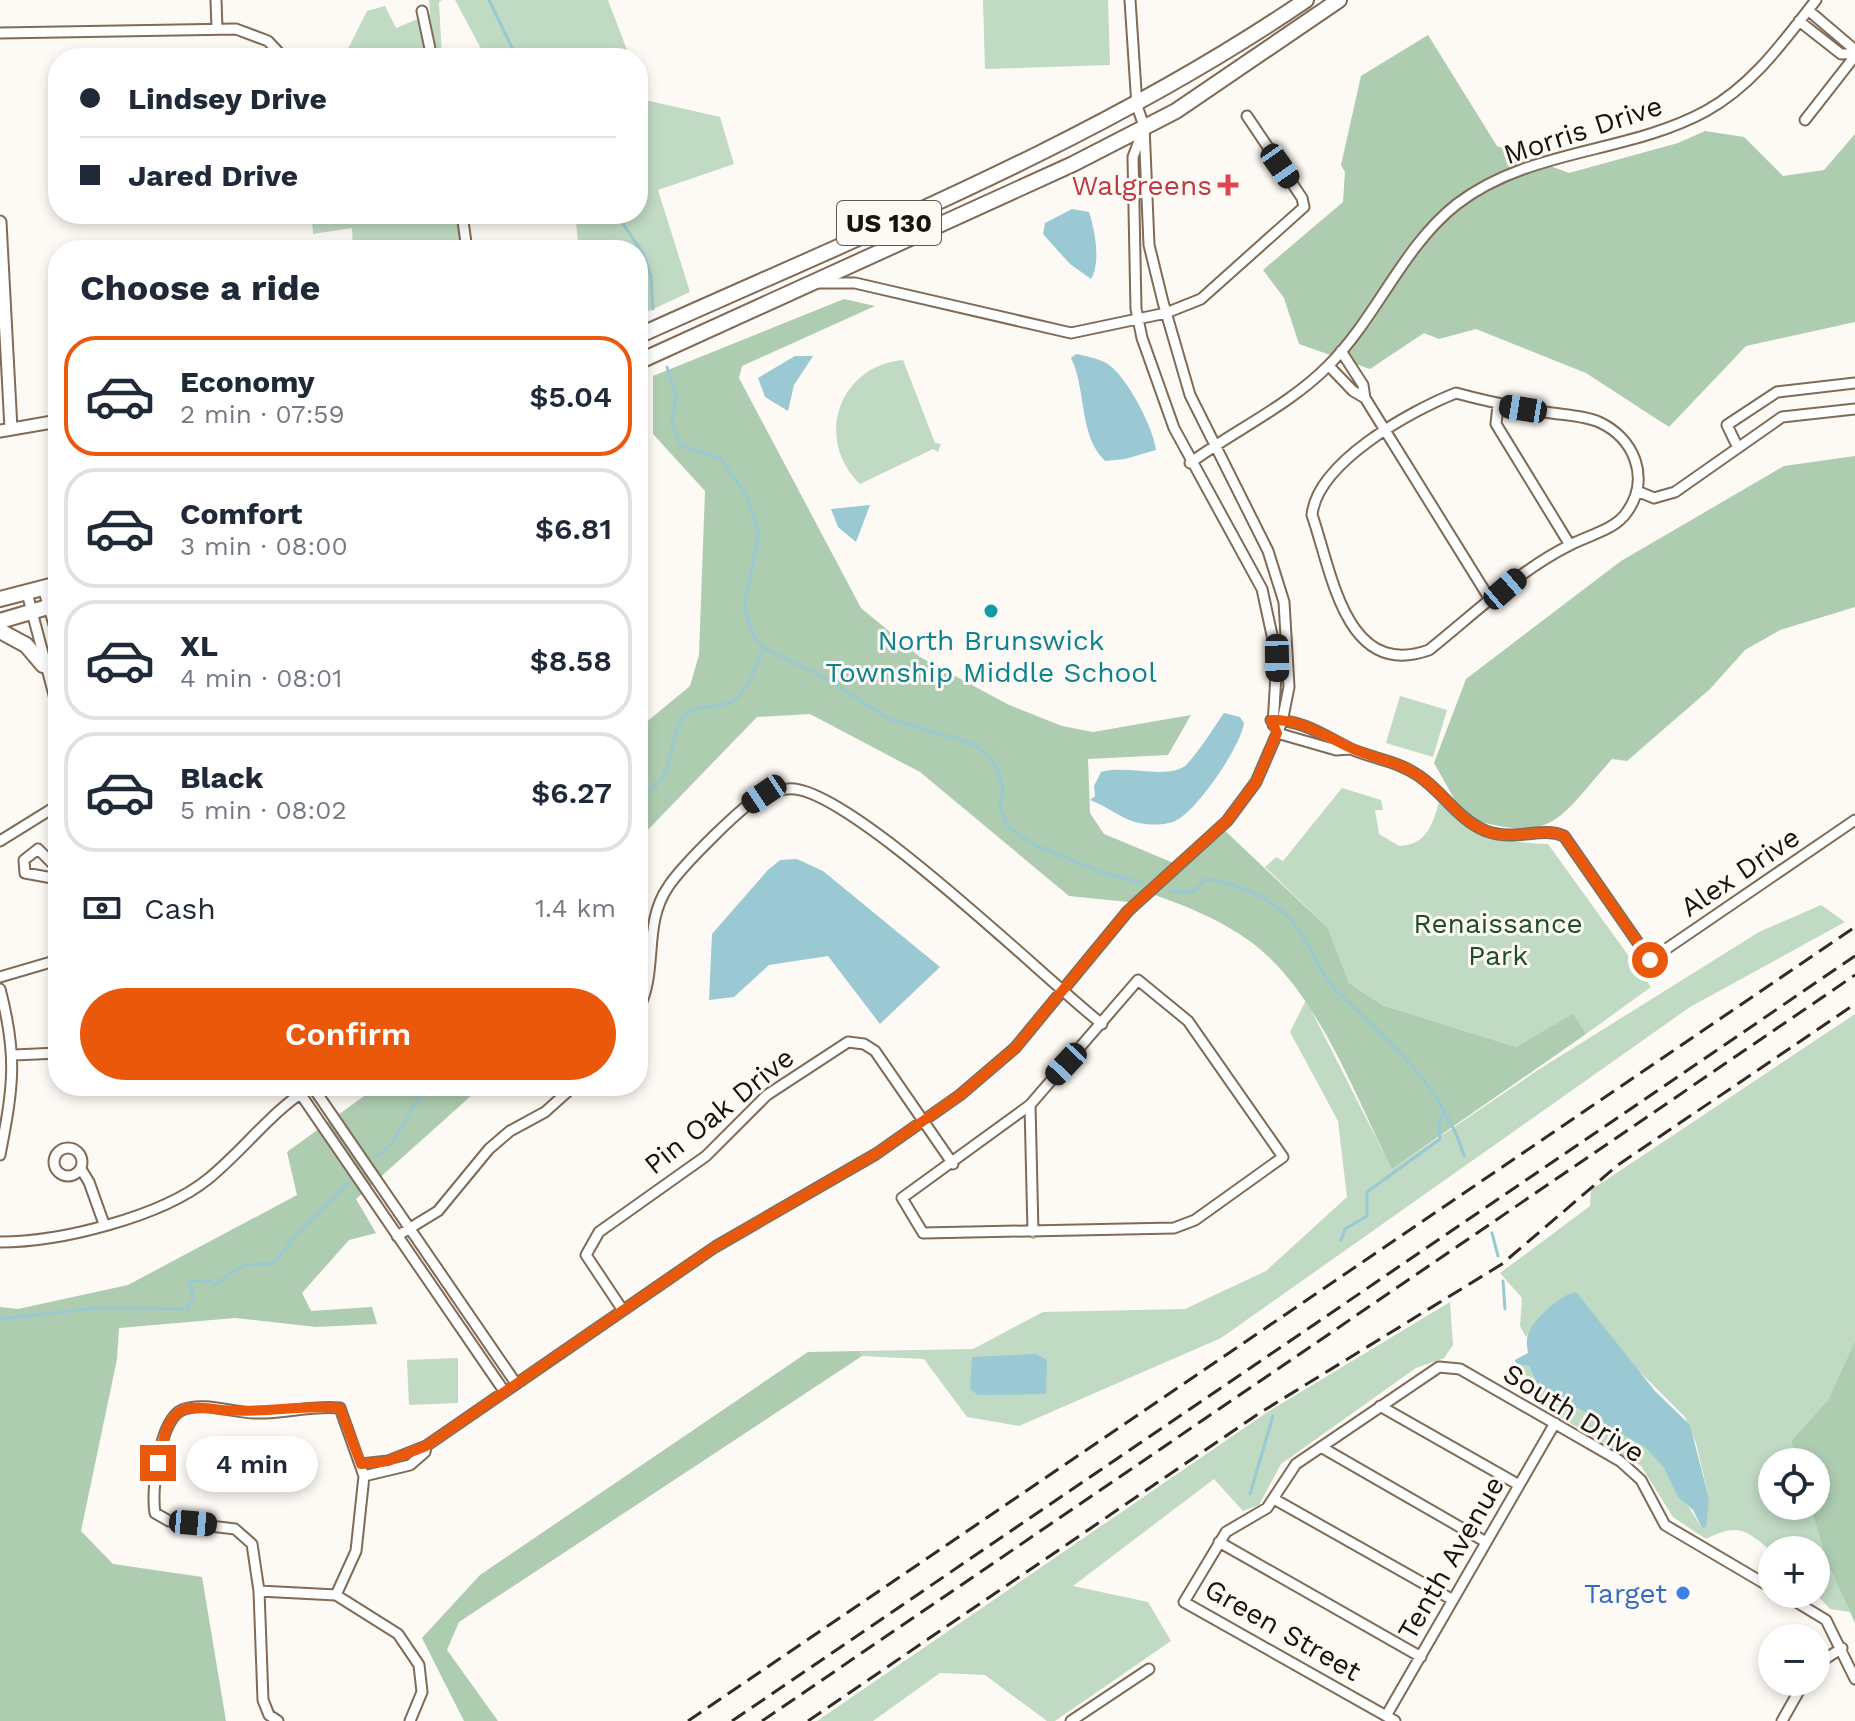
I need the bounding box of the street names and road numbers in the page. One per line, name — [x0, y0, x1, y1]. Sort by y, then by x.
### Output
street label: Morris Drive — [1500, 89, 1666, 171]
road number: US 130 — [837, 201, 941, 245]
street label: Alex Drive — [1674, 820, 1806, 924]
street label: Pin Oak Drive — [638, 1041, 800, 1181]
street label: South Drive — [1497, 1357, 1651, 1469]
street label: Tenth Avenue — [1391, 1470, 1511, 1646]
street label: Green Street — [1199, 1572, 1367, 1688]

